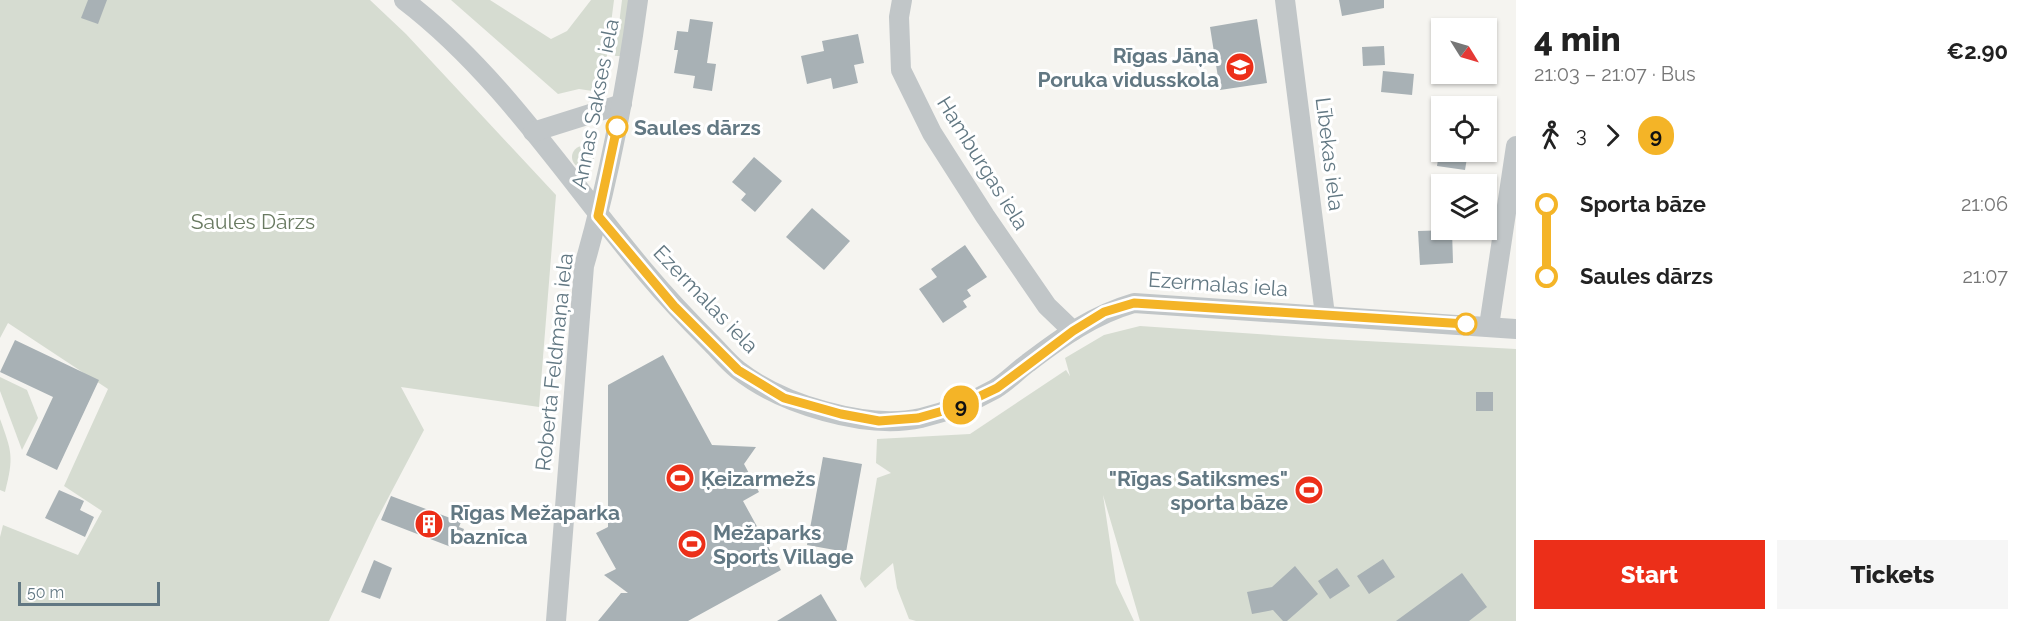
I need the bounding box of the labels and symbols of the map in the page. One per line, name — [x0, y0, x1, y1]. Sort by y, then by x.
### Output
street label: Annas Sakses iela — [566, 17, 624, 191]
north arrow — [1431, 18, 1497, 84]
place label: Rīgas Jāņa Poruka vidusskola — [1037, 43, 1219, 92]
school or university icon: Rīgas Jāņa Poruka vidusskola — [1224, 51, 1256, 83]
street label: Hamburgas iela — [932, 92, 1034, 234]
street label: Lībekas iela — [1311, 96, 1349, 212]
place label: Saules dārzs — [634, 115, 761, 140]
marker: Saules dārzs — [606, 116, 628, 138]
park label: Saules Dārzs — [191, 209, 315, 234]
street label: Ezermalas iela — [648, 240, 764, 358]
street label: Roberta Feldmaņa iela — [530, 252, 578, 472]
street label: Ezermalas iela — [1147, 267, 1289, 301]
unlabelled marker — [1455, 313, 1477, 335]
line badge: 9 — [942, 386, 980, 424]
sports icon: Ķeizarmežs — [664, 462, 696, 494]
place label: Ķeizarmežs — [701, 466, 816, 491]
place label: "Rīgas Satiksmes" sporta bāze — [1109, 466, 1288, 515]
sports icon: "Rīgas Satiksmes" sporta bāze — [1293, 474, 1325, 506]
place label: Rīgas Mežaparka baznīca — [450, 500, 620, 549]
building icon: Rīgas Mežaparka baznīca — [413, 508, 445, 540]
place label: Mežaparks Sports Village — [713, 520, 854, 569]
sports icon: Mežaparks Sports Village — [676, 528, 708, 560]
scale bar — [18, 579, 160, 606]

